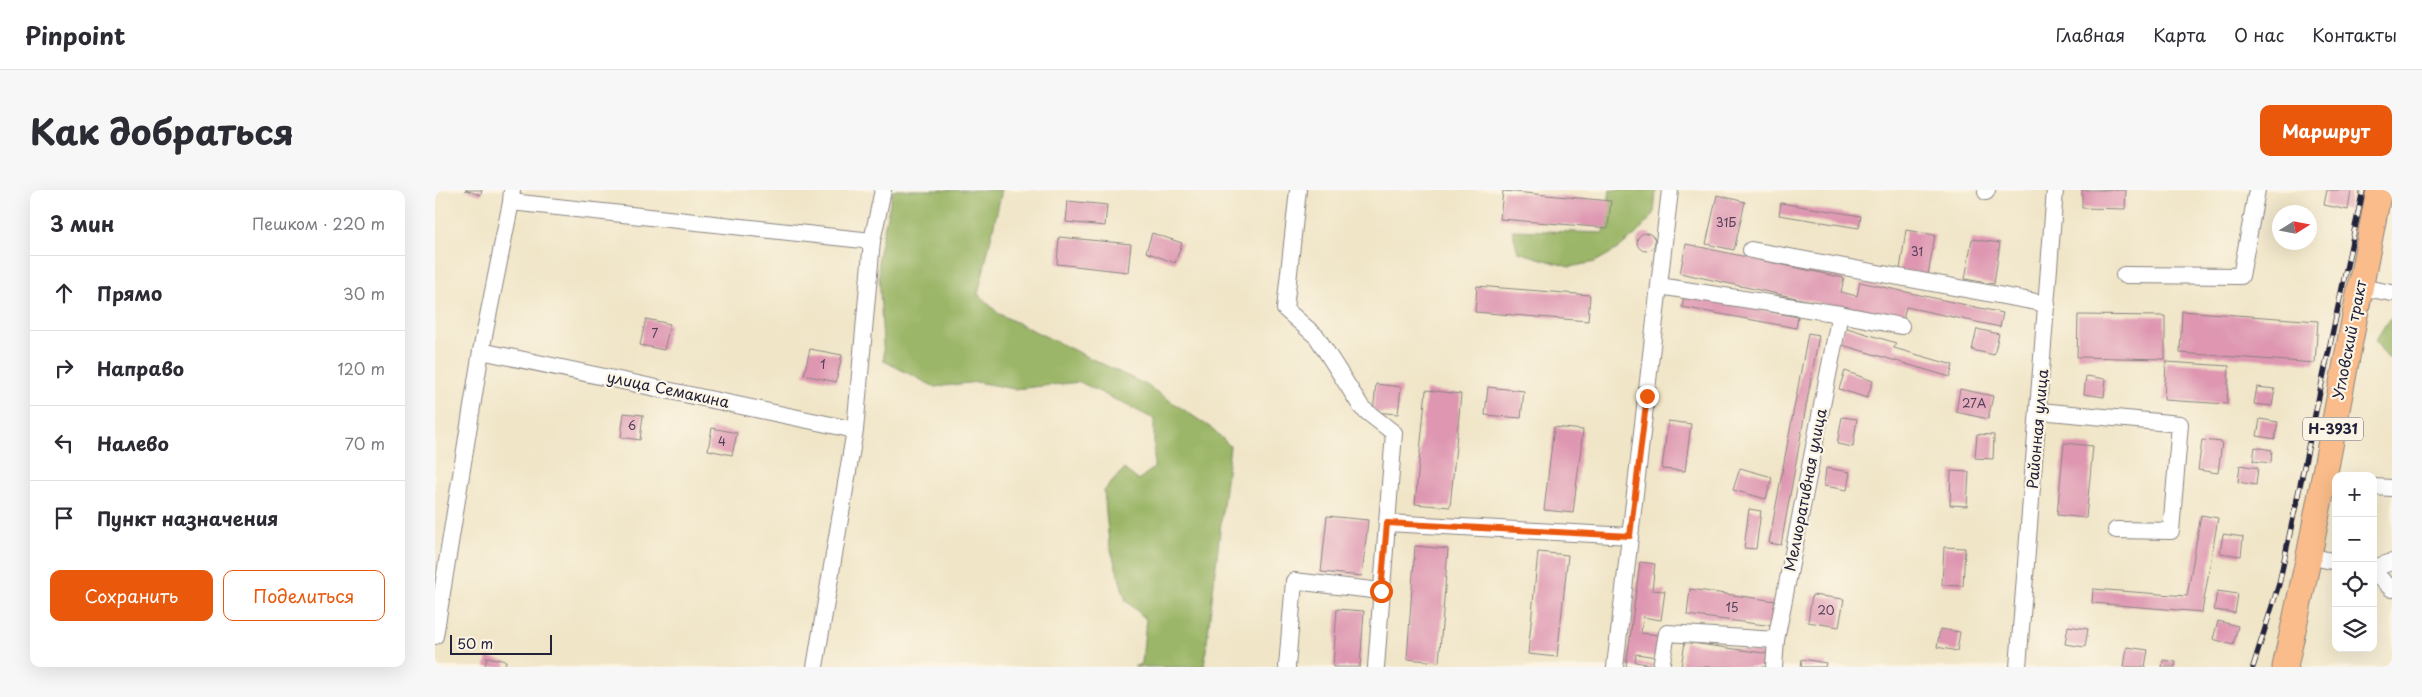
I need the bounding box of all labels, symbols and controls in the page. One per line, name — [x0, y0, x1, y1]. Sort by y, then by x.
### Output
text: Pinpoint — [25, 17, 126, 53]
text: Главная — [2056, 21, 2125, 48]
text: Карта — [2153, 21, 2206, 48]
text: О нас — [2234, 21, 2284, 48]
text: Контакты — [2312, 21, 2397, 48]
text: Как добраться — [30, 104, 294, 157]
button: Маршрут — [2260, 105, 2392, 156]
north arrow — [2272, 205, 2317, 250]
text: 3 мин — [50, 207, 114, 239]
text: Пешком · 220 m — [252, 211, 385, 235]
house number: 31Б — [1716, 213, 1736, 231]
house number: 31 — [1911, 242, 1923, 260]
street label: Угловский тракт — [2326, 277, 2372, 402]
icon: ahead — [50, 279, 78, 307]
text: Прямо — [97, 279, 162, 307]
text: 30 m — [343, 281, 385, 305]
house number: 7 — [652, 324, 659, 342]
icon: right — [50, 354, 78, 382]
text: Направо — [97, 354, 184, 382]
house number: 1 — [820, 355, 826, 373]
text: 120 m — [338, 356, 385, 380]
street label: улица Семакина — [605, 364, 732, 413]
street label: Районная улица — [2020, 368, 2053, 490]
route end — [1636, 385, 1659, 408]
house number: 27А — [1962, 394, 1986, 412]
street label: Мелиоративная улица — [1777, 406, 1832, 573]
house number: 6 — [628, 416, 636, 434]
road number: Н-3931 — [2303, 418, 2363, 440]
icon: left — [50, 429, 78, 457]
text: Налево — [97, 429, 169, 457]
text: 70 m — [345, 431, 385, 455]
house number: 4 — [718, 432, 726, 450]
map controls — [2332, 472, 2377, 652]
button: + — [2332, 472, 2377, 517]
icon: arrive — [50, 504, 78, 532]
text: Пункт назначения — [97, 504, 278, 532]
button: − — [2332, 517, 2377, 562]
button: locate — [2332, 562, 2377, 607]
button: Сохранить — [50, 570, 213, 621]
button: Поделиться — [223, 570, 385, 621]
route start — [1370, 580, 1393, 603]
house number: 15 — [1725, 598, 1739, 616]
house number: 20 — [1817, 601, 1835, 619]
button: layers — [2332, 607, 2377, 652]
scale bar — [450, 632, 553, 655]
text: 50 m — [457, 633, 493, 654]

